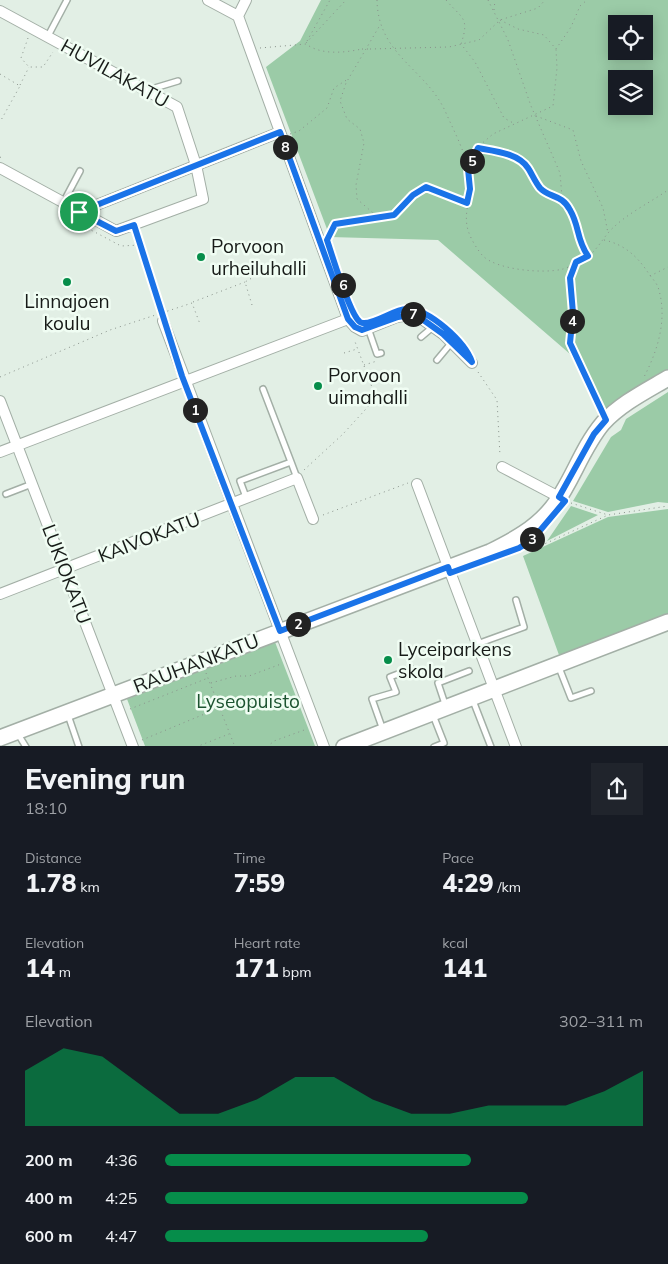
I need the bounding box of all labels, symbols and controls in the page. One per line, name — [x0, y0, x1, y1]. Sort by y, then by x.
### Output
map controls — [608, 15, 653, 115]
button: locate — [608, 15, 653, 60]
street label: HUVILAKATU — [57, 33, 173, 113]
button: layers — [608, 70, 653, 115]
pin: 8 — [272, 134, 298, 160]
text: 8 — [281, 138, 290, 156]
pin: 5 — [460, 148, 484, 174]
text: 5 — [468, 152, 477, 170]
pin — [58, 191, 100, 233]
icon: arrive — [65, 198, 93, 226]
place label: Porvoon urheiluhalli — [211, 234, 306, 280]
marker: Porvoon urheiluhalli — [195, 251, 207, 263]
pin: 6 — [330, 272, 356, 298]
marker: Linnajoen koulu — [61, 276, 73, 288]
text: 6 — [339, 276, 348, 294]
place label: Linnajoen koulu — [24, 289, 110, 335]
pin: 7 — [400, 302, 426, 326]
text: 7 — [409, 305, 418, 323]
pin: 4 — [560, 308, 584, 334]
text: 4 — [568, 312, 577, 330]
place label: Porvoon uimahalli — [328, 363, 408, 409]
marker: Porvoon uimahalli — [312, 380, 324, 392]
pin: 1 — [182, 398, 208, 422]
text: 1 — [191, 401, 200, 419]
street label: KAIVOKATU — [95, 507, 203, 567]
street label: LUKIOKATU — [37, 521, 97, 627]
pin: 3 — [520, 526, 544, 552]
text: 3 — [528, 530, 537, 548]
pin: 2 — [286, 612, 310, 636]
text: 2 — [294, 615, 303, 633]
street label: RAUHANKATU — [130, 628, 262, 698]
place label: Lyceiparkens skola — [398, 637, 512, 683]
marker: Lyceiparkens skola — [382, 654, 394, 666]
park label: Lyseopuisto — [196, 689, 300, 713]
text: Evening run — [25, 761, 185, 796]
button: share — [591, 763, 643, 815]
text: 18:10 — [25, 798, 67, 818]
text: Distance — [25, 849, 82, 867]
text: Time — [234, 849, 265, 867]
text: Pace — [442, 849, 474, 867]
text: 1.78 — [25, 867, 77, 898]
text: 7:59 — [234, 867, 285, 898]
text: 4:29 — [442, 867, 494, 898]
text: km — [77, 878, 100, 896]
text: /km — [494, 878, 521, 896]
text: Elevation — [25, 934, 84, 952]
text: Heart rate — [234, 934, 300, 952]
text: kcal — [442, 934, 468, 952]
text: 14 — [25, 952, 55, 983]
text: 171 — [234, 952, 279, 983]
text: 141 — [442, 952, 487, 983]
text: m — [55, 963, 71, 981]
text: bpm — [279, 963, 311, 981]
text: Elevation — [25, 1011, 93, 1031]
text: 302–311 m — [559, 1011, 643, 1031]
text: 200 m — [25, 1150, 73, 1170]
text: 4:36 — [105, 1150, 137, 1170]
text: 400 m — [25, 1188, 73, 1208]
text: 4:25 — [105, 1188, 137, 1208]
text: 600 m — [25, 1226, 73, 1246]
text: 4:47 — [105, 1226, 137, 1246]

